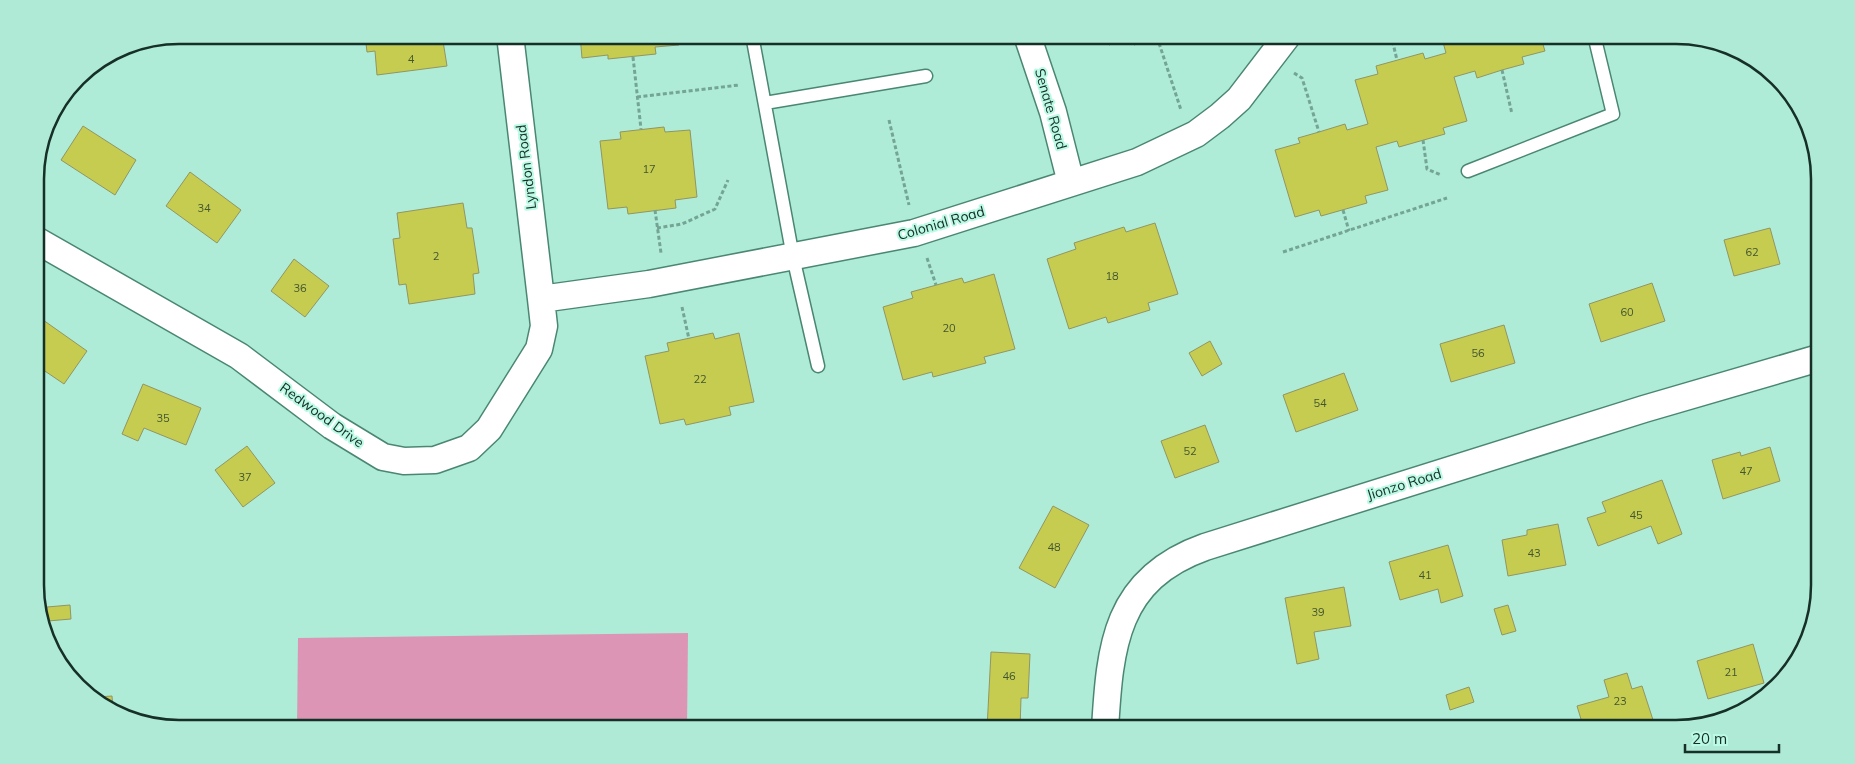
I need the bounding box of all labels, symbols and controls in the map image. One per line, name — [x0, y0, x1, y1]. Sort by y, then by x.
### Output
house number: 4 — [408, 52, 415, 66]
street label: Senate Road — [1031, 66, 1071, 152]
street label: Lyndon Road — [512, 124, 540, 210]
house number: 17 — [642, 162, 656, 176]
house number: 34 — [197, 201, 211, 215]
street label: Colonial Road — [895, 202, 987, 244]
house number: 62 — [1745, 245, 1759, 259]
house number: 2 — [433, 249, 440, 263]
house number: 18 — [1105, 269, 1119, 283]
house number: 36 — [293, 281, 307, 295]
house number: 60 — [1620, 305, 1634, 319]
house number: 20 — [942, 321, 956, 335]
house number: 56 — [1471, 346, 1485, 360]
house number: 22 — [693, 372, 707, 386]
street label: Redwood Drive — [276, 378, 368, 452]
house number: 54 — [1313, 396, 1327, 410]
house number: 35 — [156, 411, 170, 425]
house number: 52 — [1183, 444, 1197, 458]
street label: Jionzo Road — [1364, 464, 1444, 504]
house number: 47 — [1739, 464, 1753, 478]
house number: 37 — [238, 470, 252, 484]
house number: 45 — [1629, 508, 1643, 522]
house number: 48 — [1047, 540, 1061, 554]
house number: 43 — [1527, 546, 1541, 560]
house number: 41 — [1418, 568, 1432, 582]
house number: 39 — [1311, 605, 1325, 619]
house number: 21 — [1724, 665, 1738, 679]
house number: 46 — [1002, 669, 1016, 683]
house number: 23 — [1613, 694, 1627, 708]
scale bar — [1685, 722, 1779, 754]
text: 20 m — [1692, 729, 1727, 748]

